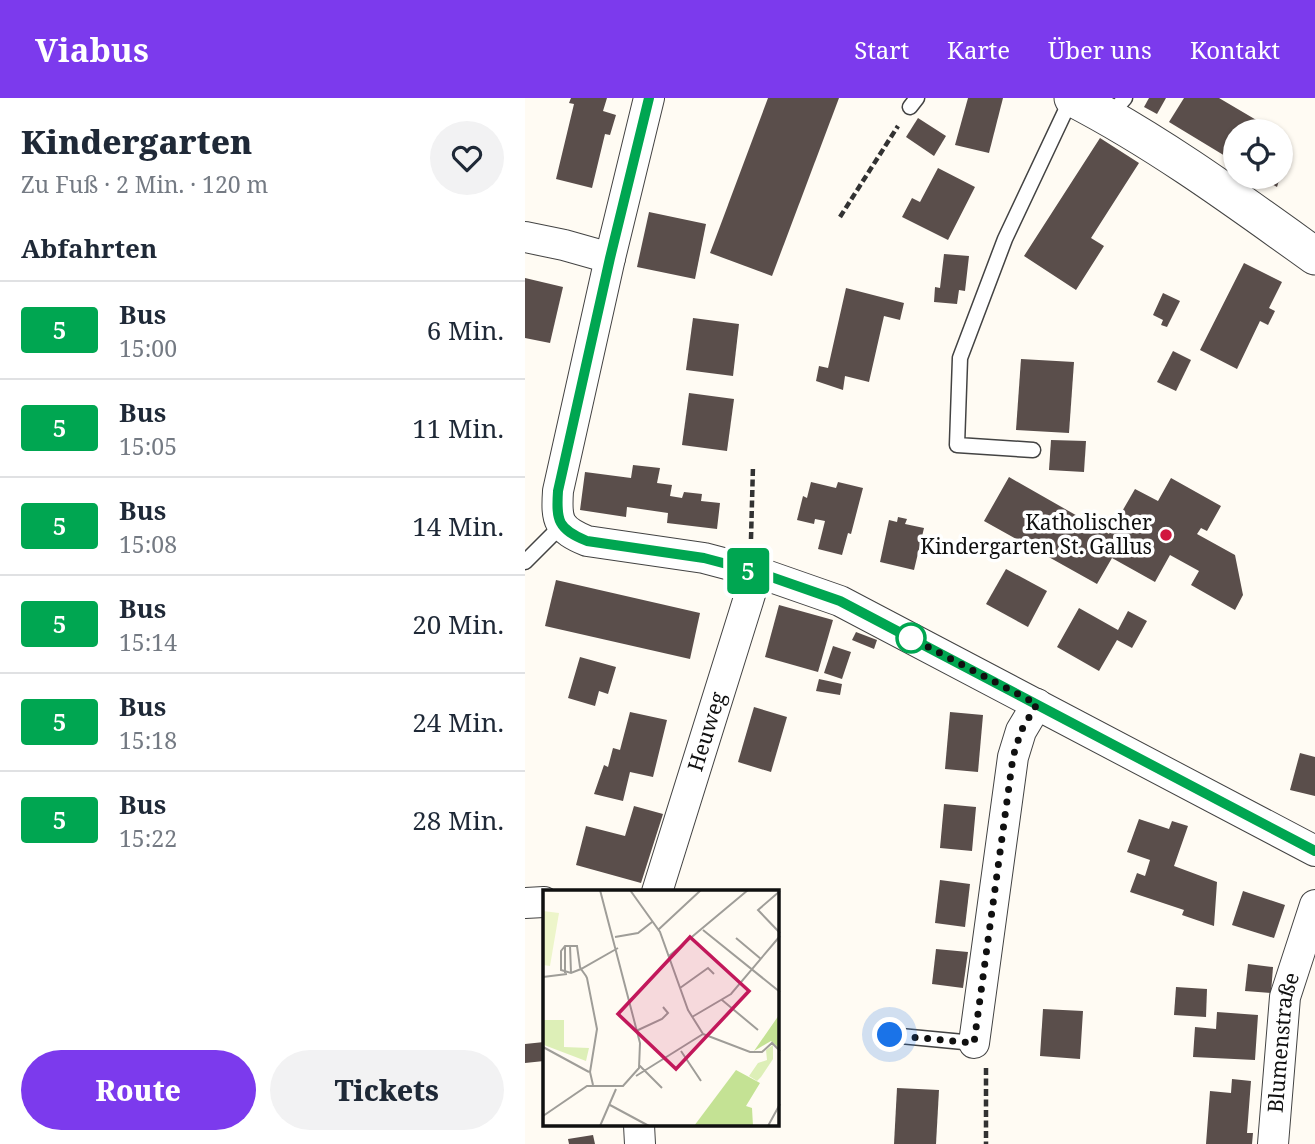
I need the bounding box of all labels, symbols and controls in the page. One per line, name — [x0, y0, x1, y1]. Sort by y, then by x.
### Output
text: Viabus — [35, 27, 149, 72]
text: Start — [854, 33, 909, 66]
text: Karte — [947, 33, 1010, 66]
text: Über uns — [1048, 33, 1152, 66]
text: Kontakt — [1190, 33, 1280, 66]
text: Kindergarten — [21, 119, 252, 164]
map controls — [1223, 119, 1293, 189]
button: locate — [1223, 119, 1293, 189]
button: heart — [430, 121, 504, 195]
text: Zu Fuß · 2 Min. · 120 m — [21, 168, 268, 200]
text: Abfahrten — [21, 230, 157, 266]
text: Bus — [119, 296, 166, 332]
text: 6 Min. — [427, 312, 504, 348]
text: 5 — [53, 313, 66, 346]
text: 15:00 — [119, 332, 177, 364]
text: Bus — [119, 394, 166, 430]
text: 11 Min. — [412, 410, 504, 446]
text: 5 — [53, 411, 66, 444]
text: 15:05 — [119, 430, 177, 462]
text: Bus — [119, 492, 166, 528]
text: 14 Min. — [412, 508, 504, 544]
place label: Katholischer Kindergarten St. Gallus — [920, 508, 1152, 560]
text: 5 — [53, 509, 66, 542]
marker: Katholischer Kindergarten St. Gallus — [1158, 527, 1174, 543]
text: 15:08 — [119, 528, 177, 560]
line badge: 5 — [725, 548, 771, 594]
text: 5 — [741, 554, 755, 587]
text: Bus — [119, 590, 166, 626]
text: 20 Min. — [412, 606, 504, 642]
text: 5 — [53, 607, 66, 640]
unlabelled marker — [896, 623, 926, 653]
text: 15:14 — [119, 626, 177, 658]
street label: Heuweg — [681, 687, 732, 775]
text: Bus — [119, 688, 166, 724]
text: 24 Min. — [412, 704, 504, 740]
text: 5 — [53, 705, 66, 738]
text: 15:18 — [119, 724, 177, 756]
text: Bus — [119, 786, 166, 822]
text: 28 Min. — [412, 802, 504, 838]
text: 5 — [53, 803, 66, 836]
text: 15:22 — [119, 822, 177, 854]
inset map — [543, 890, 779, 1126]
street label: Blumenstraße — [1261, 968, 1305, 1114]
your location — [872, 1017, 907, 1052]
button: Route — [21, 1050, 256, 1130]
button: Tickets — [270, 1050, 504, 1130]

